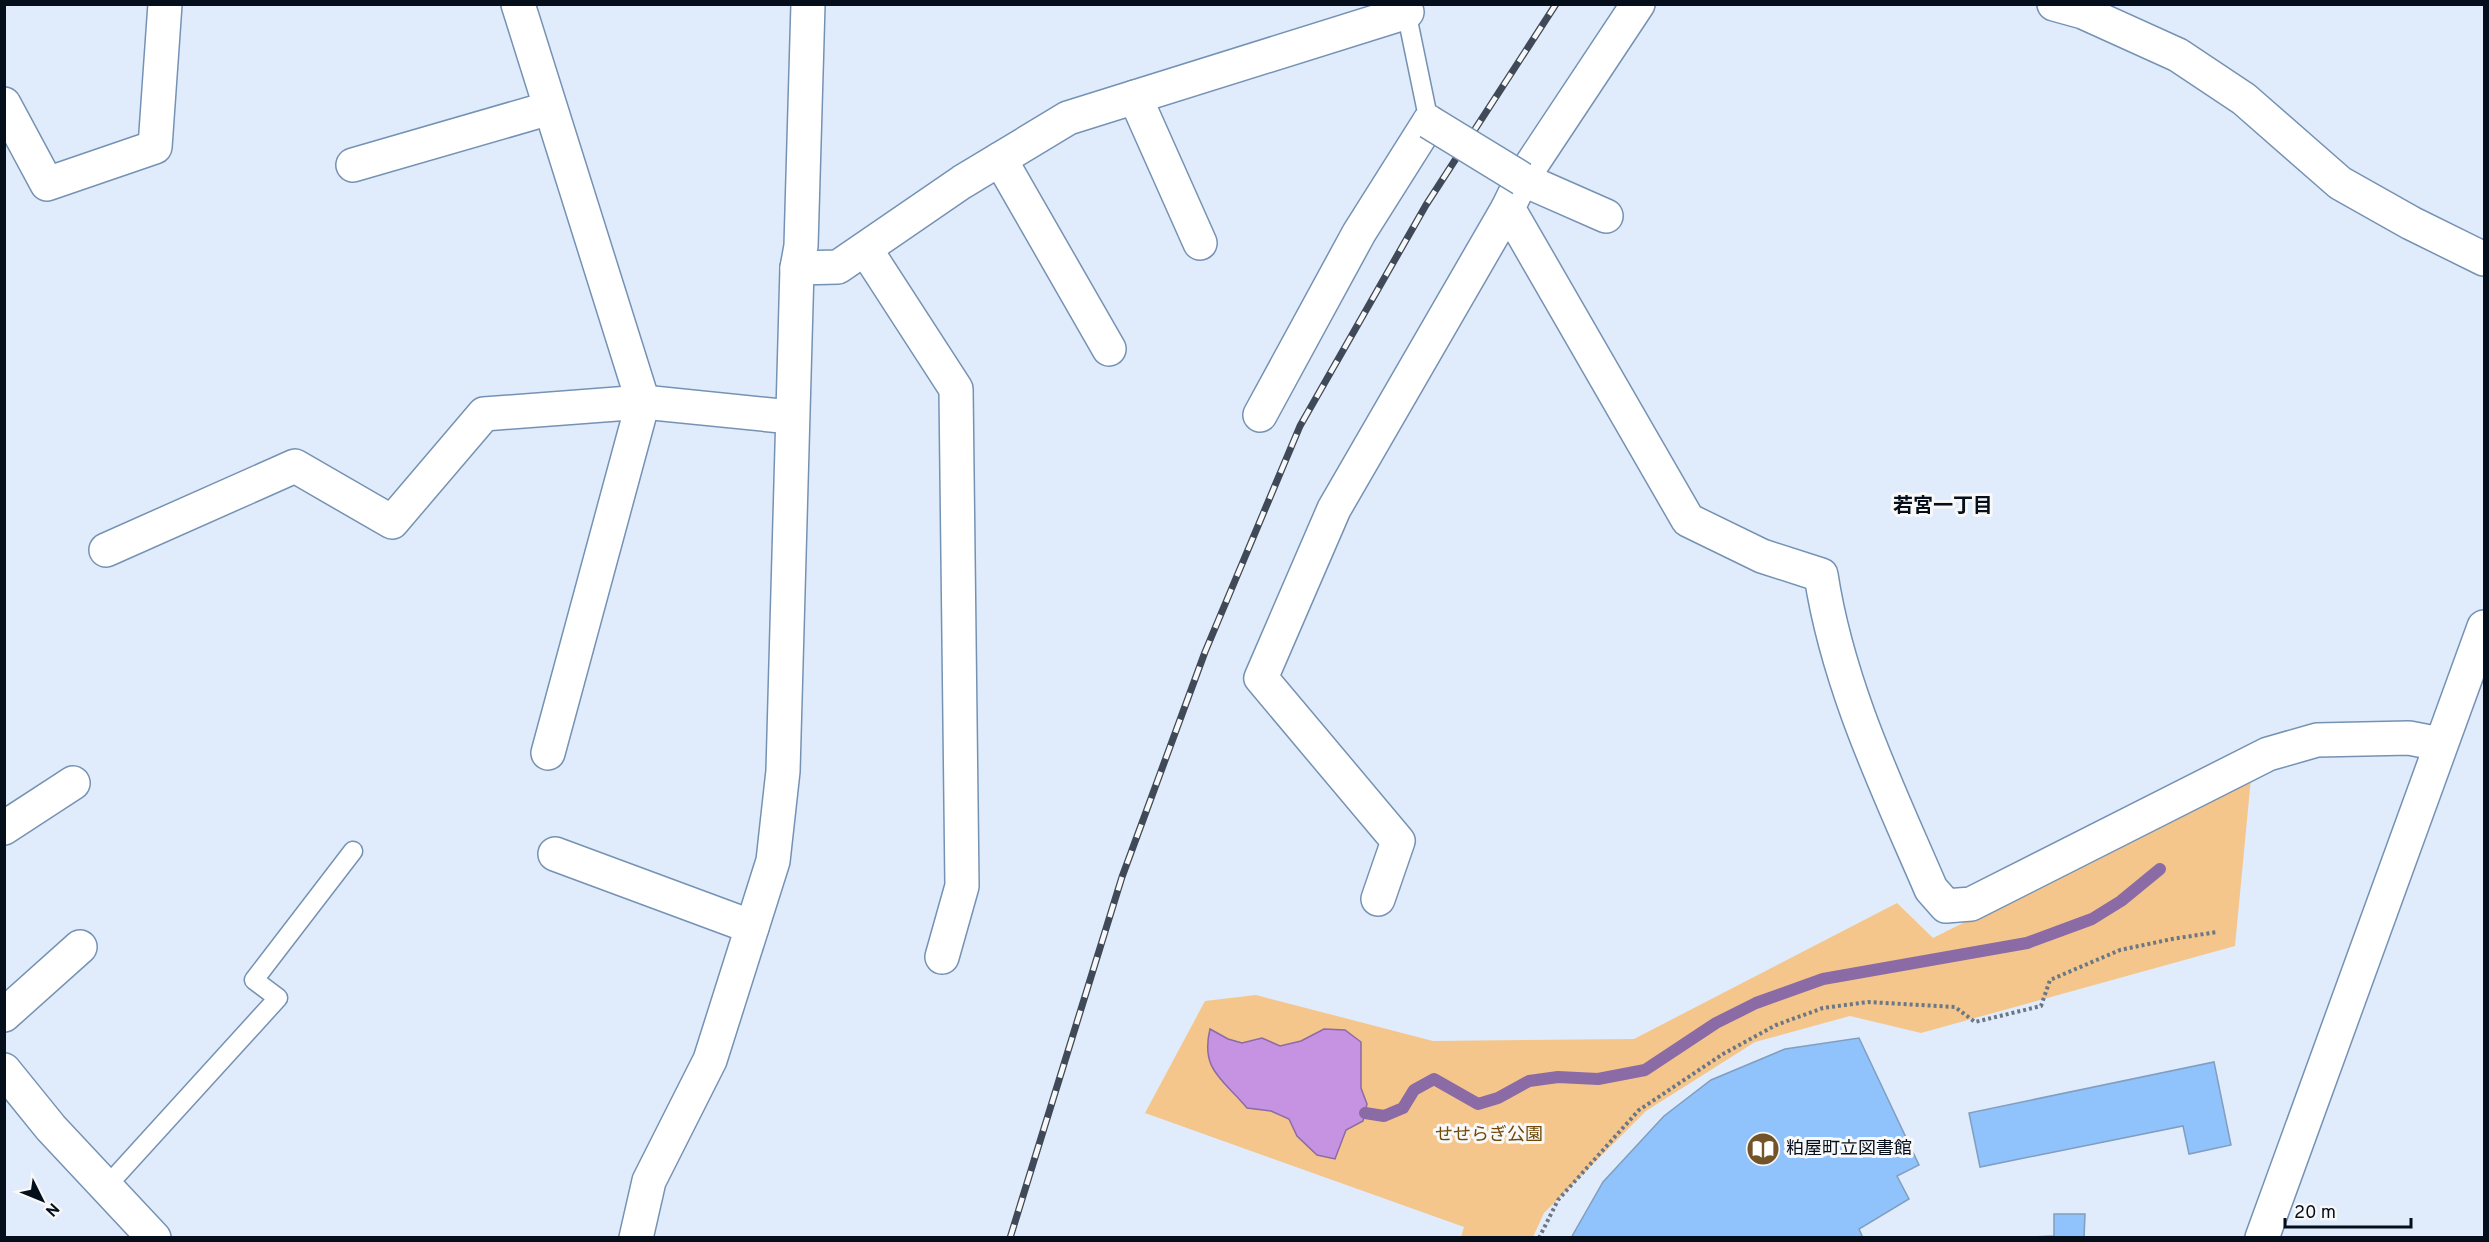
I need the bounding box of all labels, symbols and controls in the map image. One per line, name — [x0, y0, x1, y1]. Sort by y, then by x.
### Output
district label: 若宮一丁目 — [1893, 494, 1993, 520]
park label: せせらぎ公園 — [1435, 1124, 1543, 1147]
library icon: 粕屋町立図書館 — [1745, 1131, 1781, 1167]
place label: 粕屋町立図書館 — [1786, 1138, 1912, 1161]
north arrow — [12, 1170, 72, 1230]
scale bar — [2285, 1191, 2411, 1229]
text: N — [40, 1198, 63, 1220]
text: 20 m — [2294, 1202, 2336, 1225]

